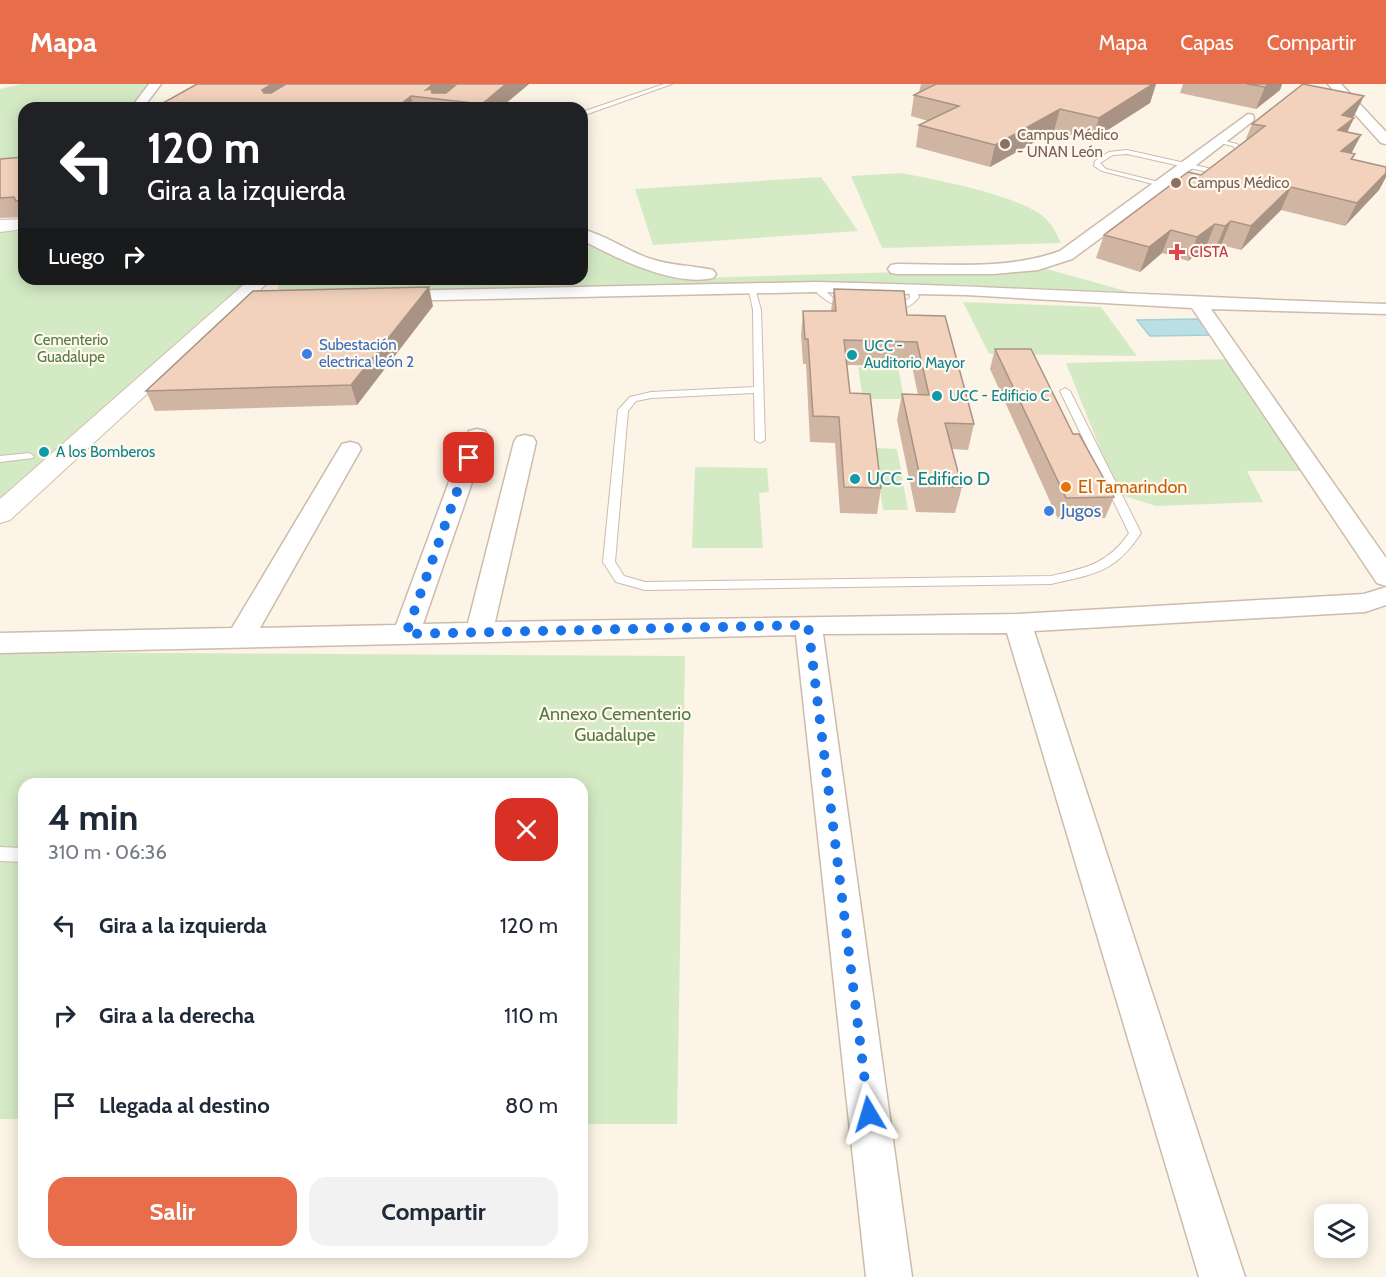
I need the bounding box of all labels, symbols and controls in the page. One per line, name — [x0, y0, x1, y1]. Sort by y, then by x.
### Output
text: Mapa — [30, 25, 97, 59]
text: Mapa — [1099, 30, 1147, 55]
text: Capas — [1180, 30, 1234, 55]
text: Compartir — [1267, 30, 1356, 55]
text: 120 m — [147, 122, 260, 174]
icon: left — [48, 126, 126, 204]
place label: Campus Médico - UNAN León — [1017, 126, 1119, 161]
marker: Campus Médico - UNAN León — [998, 137, 1012, 151]
text: Gira a la izquierda — [147, 174, 346, 207]
place label: Campus Médico — [1188, 174, 1290, 192]
marker: Campus Médico — [1169, 176, 1183, 190]
icon: right — [117, 240, 150, 273]
text: Luego — [48, 243, 105, 270]
marker: CISTA — [1168, 243, 1186, 261]
place label: CISTA — [1190, 243, 1229, 261]
park label: Cementerio Guadalupe — [34, 331, 108, 366]
place label: Subestación electrica león 2 — [319, 336, 414, 371]
place label: UCC - Auditorio Mayor — [864, 337, 965, 372]
marker: Subestación electrica león 2 — [300, 347, 314, 361]
marker: UCC - Auditorio Mayor — [845, 348, 859, 362]
place label: UCC - Edificio C — [949, 387, 1050, 405]
marker: UCC - Edificio C — [930, 389, 944, 403]
pin — [443, 432, 494, 483]
icon: arrive — [452, 441, 485, 474]
place label: A los Bomberos — [56, 443, 155, 461]
marker: A los Bomberos — [37, 445, 51, 459]
place label: UCC - Edificio D — [867, 468, 990, 490]
marker: UCC - Edificio D — [848, 472, 862, 486]
place label: El Tamarindon — [1078, 476, 1187, 498]
marker: El Tamarindon — [1059, 480, 1073, 494]
place label: Jugos — [1060, 500, 1101, 522]
marker: Jugos — [1042, 504, 1056, 518]
park label: Annexo Cementerio Guadalupe — [539, 703, 691, 746]
text: 4 min — [48, 795, 138, 839]
button: close — [495, 798, 558, 861]
text: 310 m · 06:36 — [48, 840, 167, 864]
icon: left — [48, 909, 81, 942]
text: Gira a la izquierda — [99, 912, 267, 939]
text: 120 m — [500, 912, 558, 939]
icon: right — [48, 999, 81, 1032]
text: Gira a la derecha — [99, 1002, 255, 1029]
text: 110 m — [504, 1002, 558, 1029]
position arrow — [837, 1082, 901, 1146]
icon: arrive — [48, 1089, 81, 1122]
text: Llegada al destino — [99, 1092, 270, 1119]
text: 80 m — [505, 1092, 558, 1119]
button: Salir — [48, 1177, 297, 1246]
button: Compartir — [309, 1177, 558, 1246]
map controls — [1314, 1204, 1368, 1258]
button: layers — [1314, 1204, 1368, 1258]

